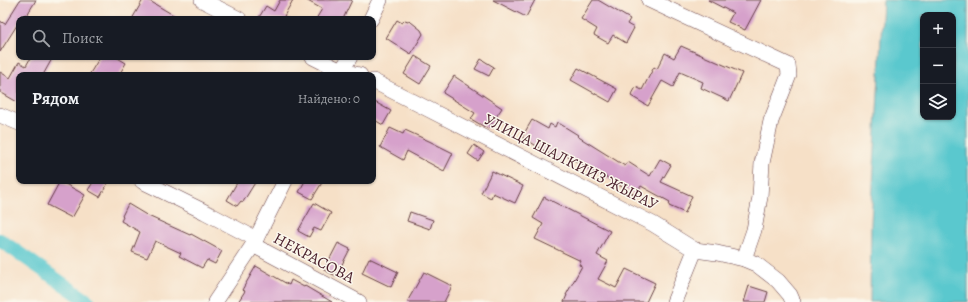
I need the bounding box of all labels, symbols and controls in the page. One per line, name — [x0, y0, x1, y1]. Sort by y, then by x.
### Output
map controls — [920, 12, 956, 120]
button: + — [920, 12, 956, 48]
search box — [16, 16, 376, 60]
icon: search — [30, 27, 52, 49]
text: Поиск — [62, 28, 103, 48]
button: − — [920, 48, 956, 84]
button: layers — [920, 84, 956, 120]
text: Рядом — [32, 87, 79, 110]
text: Найдено: 0 — [298, 90, 360, 107]
street label: УЛИЦА ШАЛКИИЗ ЖЫРАУ — [480, 109, 662, 216]
street label: НЕКРАСОВА — [269, 227, 359, 289]

